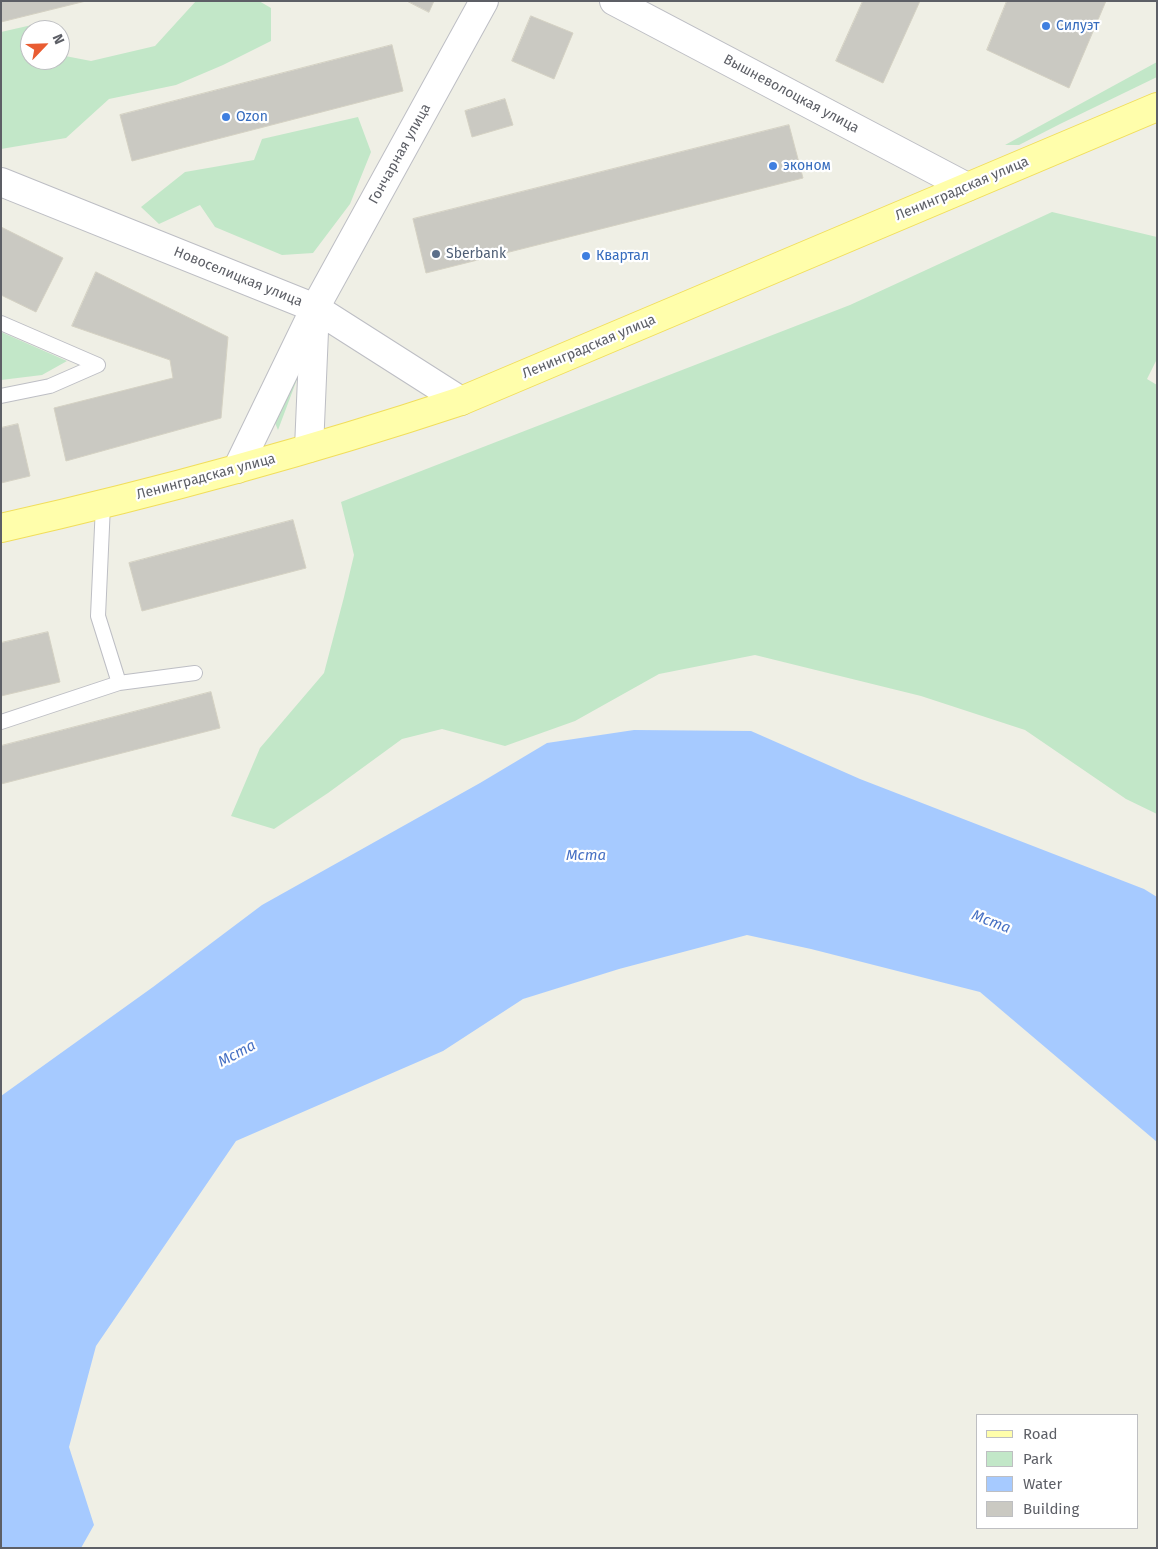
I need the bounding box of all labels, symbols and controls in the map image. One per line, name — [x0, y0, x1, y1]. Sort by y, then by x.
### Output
place label: Силуэт — [1056, 18, 1100, 34]
north arrow — [20, 20, 70, 70]
marker: Силуэт — [1040, 20, 1052, 32]
text: N — [49, 31, 68, 47]
street label: Вышневолоцкая улица — [720, 51, 862, 137]
street label: Гончарная улица — [365, 101, 435, 207]
place label: Ozon — [236, 109, 268, 125]
marker: Ozon — [220, 111, 232, 123]
street label: Ленинградская улица — [893, 153, 1031, 225]
place label: эконом — [783, 158, 831, 174]
marker: эконом — [767, 160, 779, 172]
street label: Новоселицкая улица — [171, 243, 305, 311]
place label: Sberbank — [446, 246, 506, 262]
marker: Sberbank — [430, 248, 442, 260]
place label: Квартал — [596, 248, 649, 264]
marker: Квартал — [580, 250, 592, 262]
street label: Ленинградская улица — [520, 311, 658, 383]
street label: Ленинградская улица — [135, 450, 277, 504]
water label: Мста — [566, 847, 606, 865]
water label: Мста — [969, 906, 1013, 938]
water label: Мста — [215, 1037, 259, 1071]
legend — [976, 1414, 1138, 1529]
text: Road — [1023, 1425, 1058, 1443]
text: Park — [1023, 1450, 1053, 1468]
text: Water — [1023, 1475, 1062, 1493]
text: Building — [1023, 1500, 1079, 1518]

